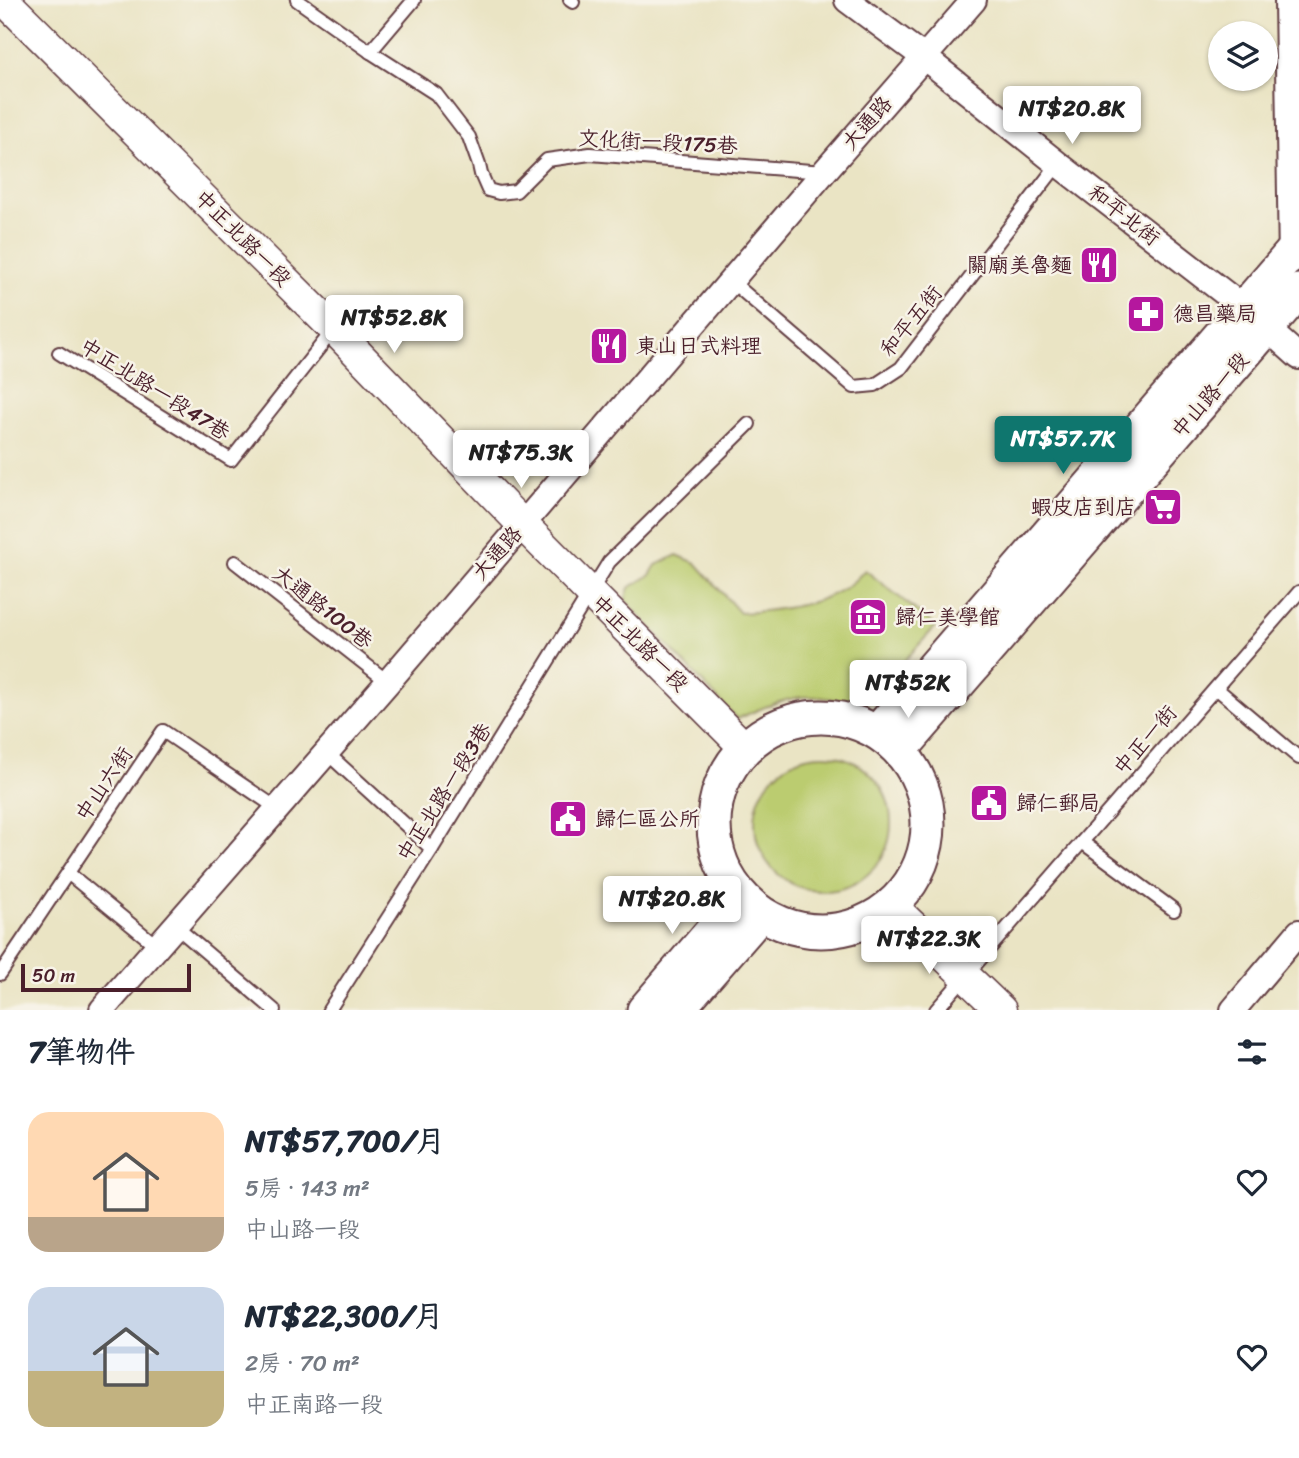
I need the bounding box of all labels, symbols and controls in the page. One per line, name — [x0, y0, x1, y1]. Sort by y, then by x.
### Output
map controls — [1208, 21, 1278, 91]
button: layers — [1208, 21, 1278, 91]
pin: NT$20.8K — [1000, 86, 1144, 146]
street label: 大通路 — [832, 87, 902, 159]
text: NT$20.8K — [1019, 88, 1125, 129]
street label: 文化街一段175巷 — [577, 119, 739, 165]
street label: 和平北街 — [1079, 174, 1169, 256]
street label: 中正北路一段 — [185, 180, 301, 296]
restaurant icon: 關廟美魯麵 — [1078, 244, 1120, 286]
place label: 關廟美魯麵 — [967, 246, 1072, 284]
street label: 和平五街 — [870, 276, 952, 366]
pharmacy icon: 德昌藥局 — [1125, 293, 1167, 335]
place label: 德昌藥局 — [1173, 295, 1257, 333]
pin: NT$52.8K — [322, 296, 466, 355]
text: NT$52.8K — [341, 297, 447, 338]
restaurant icon: 東山日式料理 — [588, 325, 630, 367]
street label: 中正北路一段47巷 — [72, 327, 238, 451]
place label: 東山日式料理 — [636, 327, 762, 365]
street label: 中山路一段 — [1161, 343, 1259, 447]
pin: NT$57.7K — [991, 416, 1135, 476]
text: NT$57.7K — [1011, 418, 1115, 459]
pin: NT$75.3K — [449, 430, 593, 490]
text: NT$75.3K — [469, 432, 573, 473]
supermarket icon: 蝦皮店到店 — [1142, 486, 1184, 528]
place label: 蝦皮店到店 — [1031, 488, 1136, 526]
street label: 大通路 — [462, 517, 532, 589]
street label: 大通路100巷 — [264, 555, 382, 659]
street label: 中正北路一段 — [582, 585, 698, 701]
museum icon: 歸仁美學館 — [847, 596, 889, 638]
place label: 歸仁美學館 — [895, 598, 1000, 636]
pin: NT$52K — [851, 660, 965, 720]
text: NT$52K — [866, 662, 950, 703]
street label: 中正一街 — [1103, 696, 1187, 784]
street label: 中正北路一段3巷 — [386, 715, 502, 869]
street label: 中山六街 — [65, 739, 143, 829]
public building icon: 歸仁郵局 — [968, 782, 1010, 824]
place label: 歸仁郵局 — [1016, 784, 1100, 822]
public building icon: 歸仁區公所 — [547, 798, 589, 840]
place label: 歸仁區公所 — [595, 800, 700, 838]
pin: NT$20.8K — [600, 876, 744, 936]
text: NT$20.8K — [619, 878, 725, 919]
pin: NT$22.3K — [857, 916, 1001, 976]
text: NT$22.3K — [877, 918, 981, 959]
text: 50 m — [32, 959, 75, 992]
scale bar — [21, 961, 191, 993]
text: 7筆物件 — [28, 1025, 135, 1079]
icon: filters — [1233, 1033, 1271, 1071]
text: NT$57,700/月 — [245, 1114, 445, 1168]
icon: home — [84, 1140, 168, 1224]
icon: heart — [1233, 1163, 1271, 1201]
text: 5房 · 143 m² — [245, 1168, 370, 1209]
text: 中山路一段 — [245, 1209, 360, 1250]
text: NT$22,300/月 — [245, 1289, 444, 1343]
icon: home — [84, 1315, 168, 1399]
icon: heart — [1233, 1338, 1271, 1376]
text: 2房 · 70 m² — [245, 1343, 360, 1384]
text: 中正南路一段 — [245, 1384, 383, 1425]

